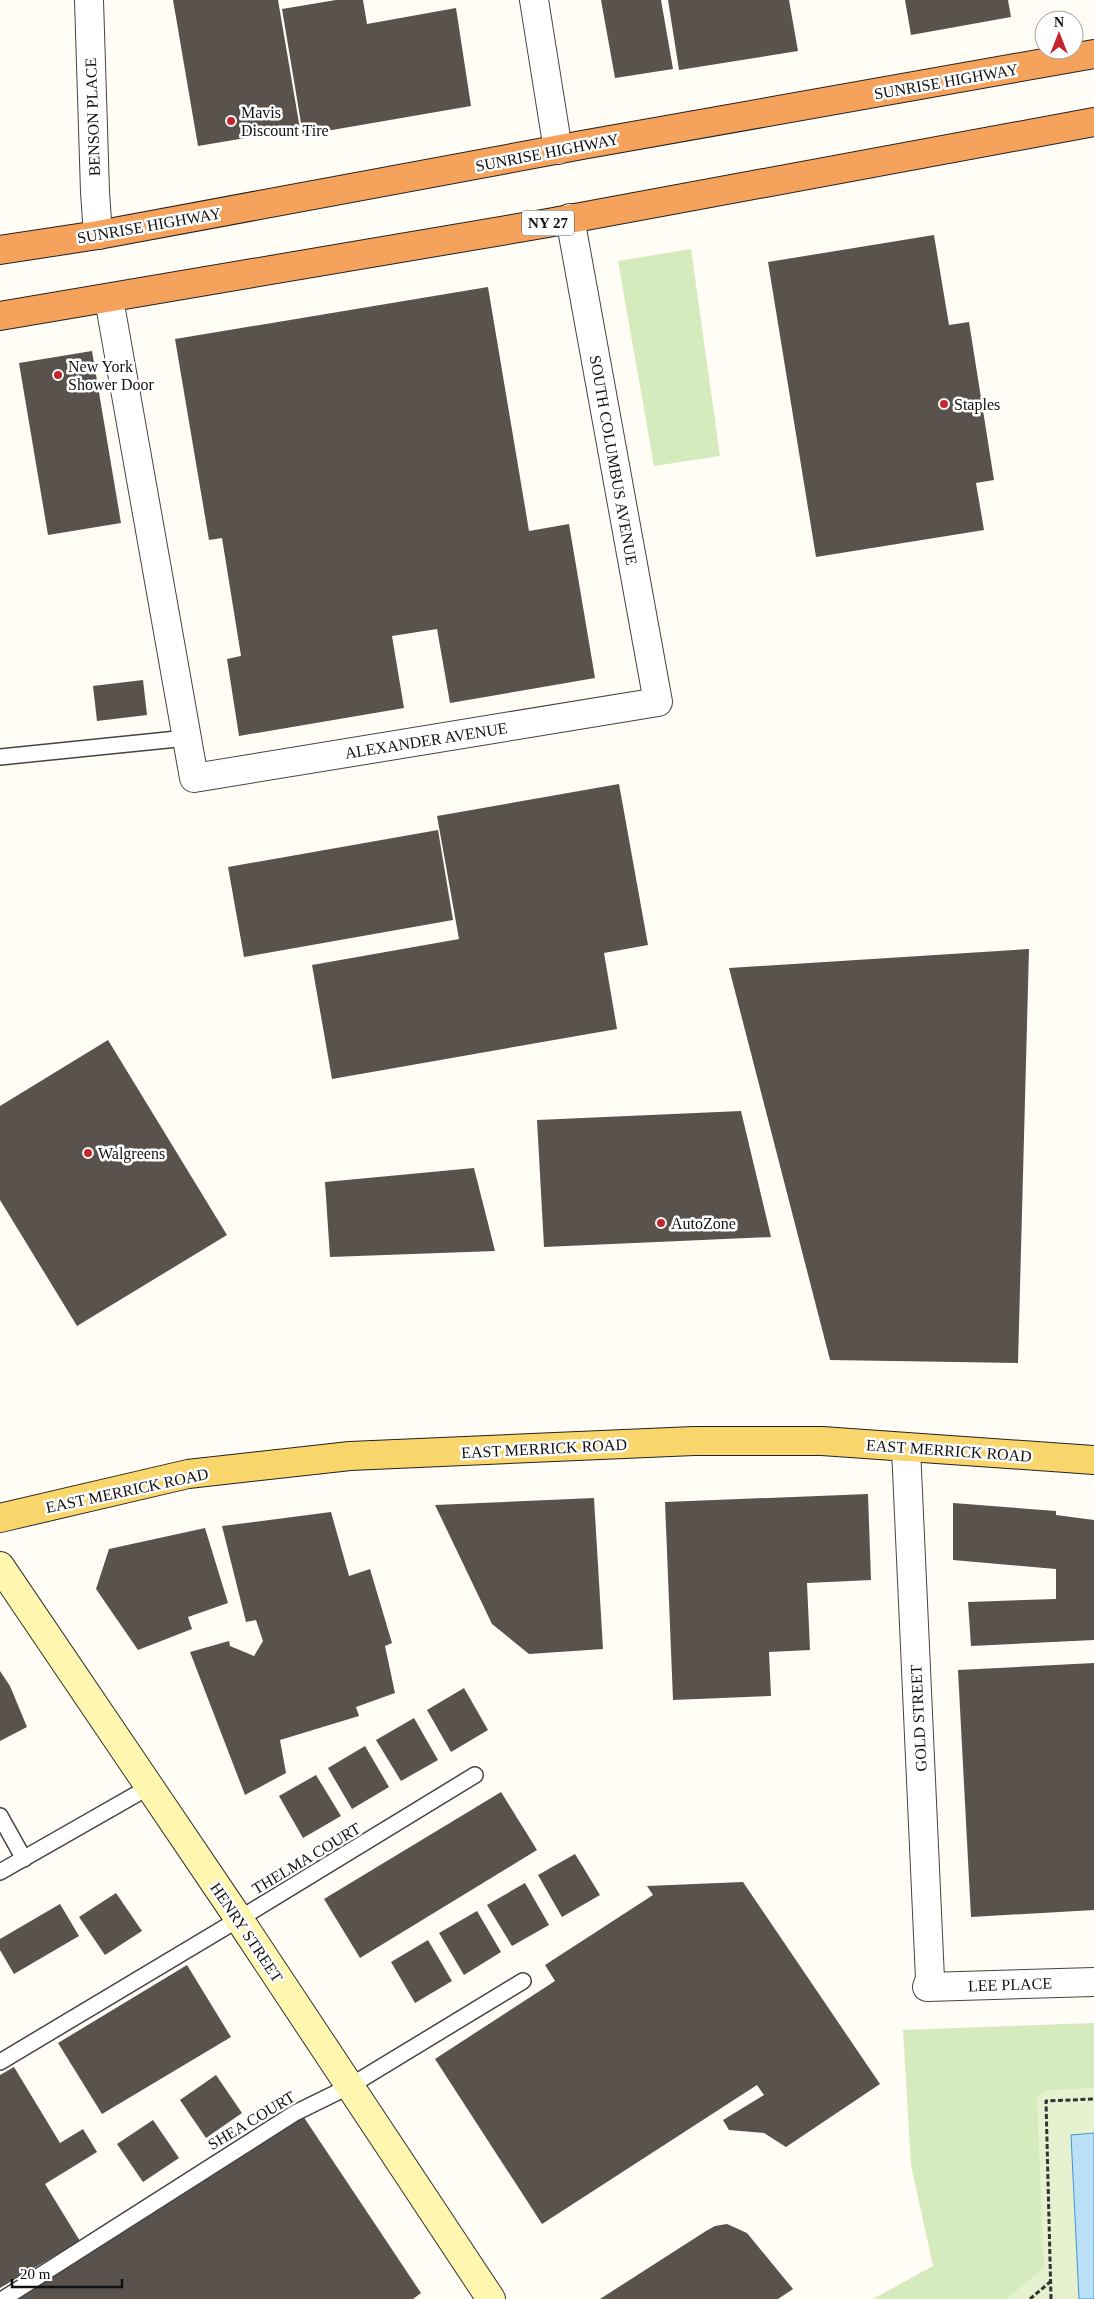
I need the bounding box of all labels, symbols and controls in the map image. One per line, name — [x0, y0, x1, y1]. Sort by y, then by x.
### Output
north arrow — [1034, 10, 1084, 60]
text: N — [1054, 15, 1064, 30]
street label: BENSON PLACE — [82, 57, 103, 177]
street label: SUNRISE HIGHWAY — [873, 60, 1020, 103]
place label: Mavis Discount Tire — [241, 104, 329, 139]
marker: Mavis Discount Tire — [225, 115, 237, 127]
street label: SUNRISE HIGHWAY — [474, 130, 621, 175]
street label: SUNRISE HIGHWAY — [76, 204, 223, 247]
road number: NY 27 — [522, 210, 574, 236]
street label: SOUTH COLUMBUS AVENUE — [587, 354, 640, 566]
place label: New York Shower Door — [68, 358, 154, 393]
marker: New York Shower Door — [52, 369, 64, 381]
place label: Staples — [954, 396, 1000, 414]
marker: Staples — [938, 398, 950, 410]
street label: ALEXANDER AVENUE — [343, 719, 509, 762]
place label: Walgreens — [98, 1145, 165, 1163]
marker: Walgreens — [82, 1147, 94, 1159]
place label: AutoZone — [671, 1215, 736, 1232]
marker: AutoZone — [655, 1217, 667, 1229]
street label: EAST MERRICK ROAD — [461, 1436, 627, 1461]
street label: EAST MERRICK ROAD — [866, 1436, 1032, 1465]
street label: EAST MERRICK ROAD — [44, 1465, 210, 1516]
street label: GOLD STREET — [907, 1664, 930, 1772]
street label: THELMA COURT — [249, 1819, 364, 1897]
street label: HENRY STREET — [207, 1879, 286, 1985]
street label: LEE PLACE — [968, 1975, 1052, 1994]
street label: SHEA COURT — [205, 2088, 298, 2153]
scale bar — [12, 2256, 122, 2288]
text: 20 m — [20, 2266, 51, 2282]

